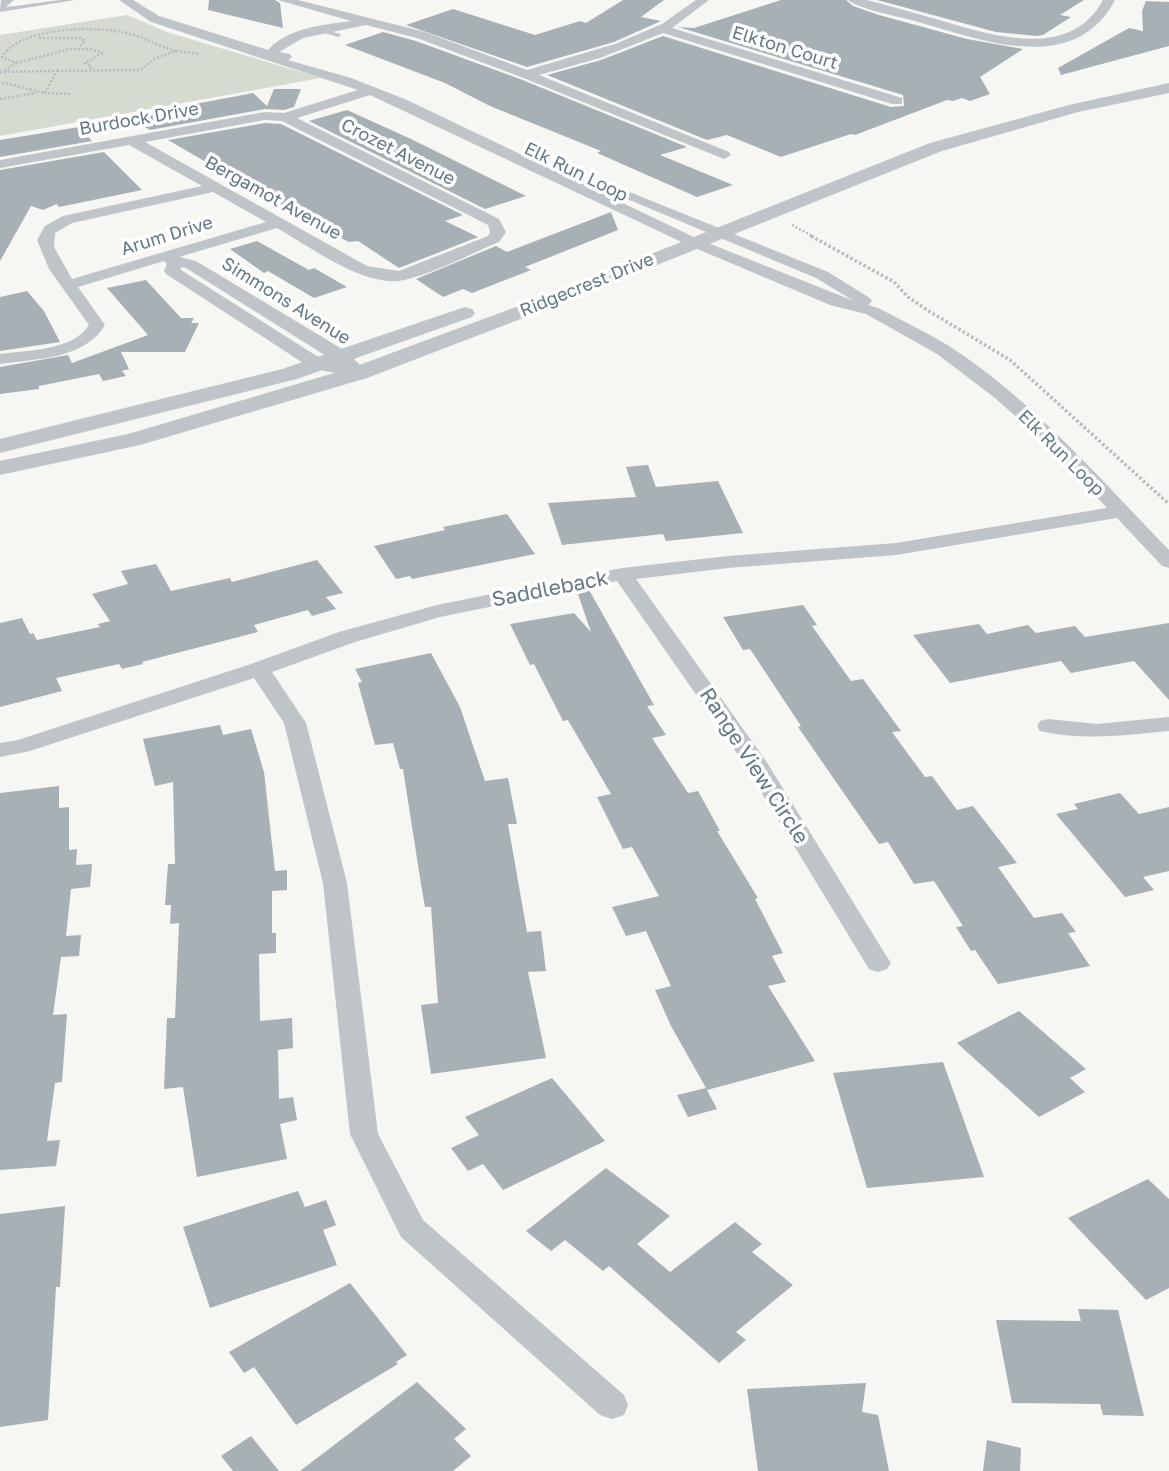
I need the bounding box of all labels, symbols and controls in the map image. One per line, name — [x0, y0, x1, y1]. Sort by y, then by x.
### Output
street label: Elkton Court — [730, 22, 840, 74]
street label: Burdock Drive — [78, 98, 200, 140]
street label: Crozet Avenue — [338, 114, 458, 190]
street label: Elk Run Loop — [521, 138, 631, 206]
street label: Bergamot Avenue — [201, 152, 345, 244]
street label: Arum Drive — [118, 212, 216, 260]
street label: Ridgecrest Drive — [517, 248, 657, 322]
street label: Simmons Avenue — [218, 253, 354, 349]
street label: Elk Run Loop — [1014, 406, 1108, 500]
street label: Saddleback — [490, 565, 610, 613]
street label: Range View Circle — [694, 683, 814, 849]

